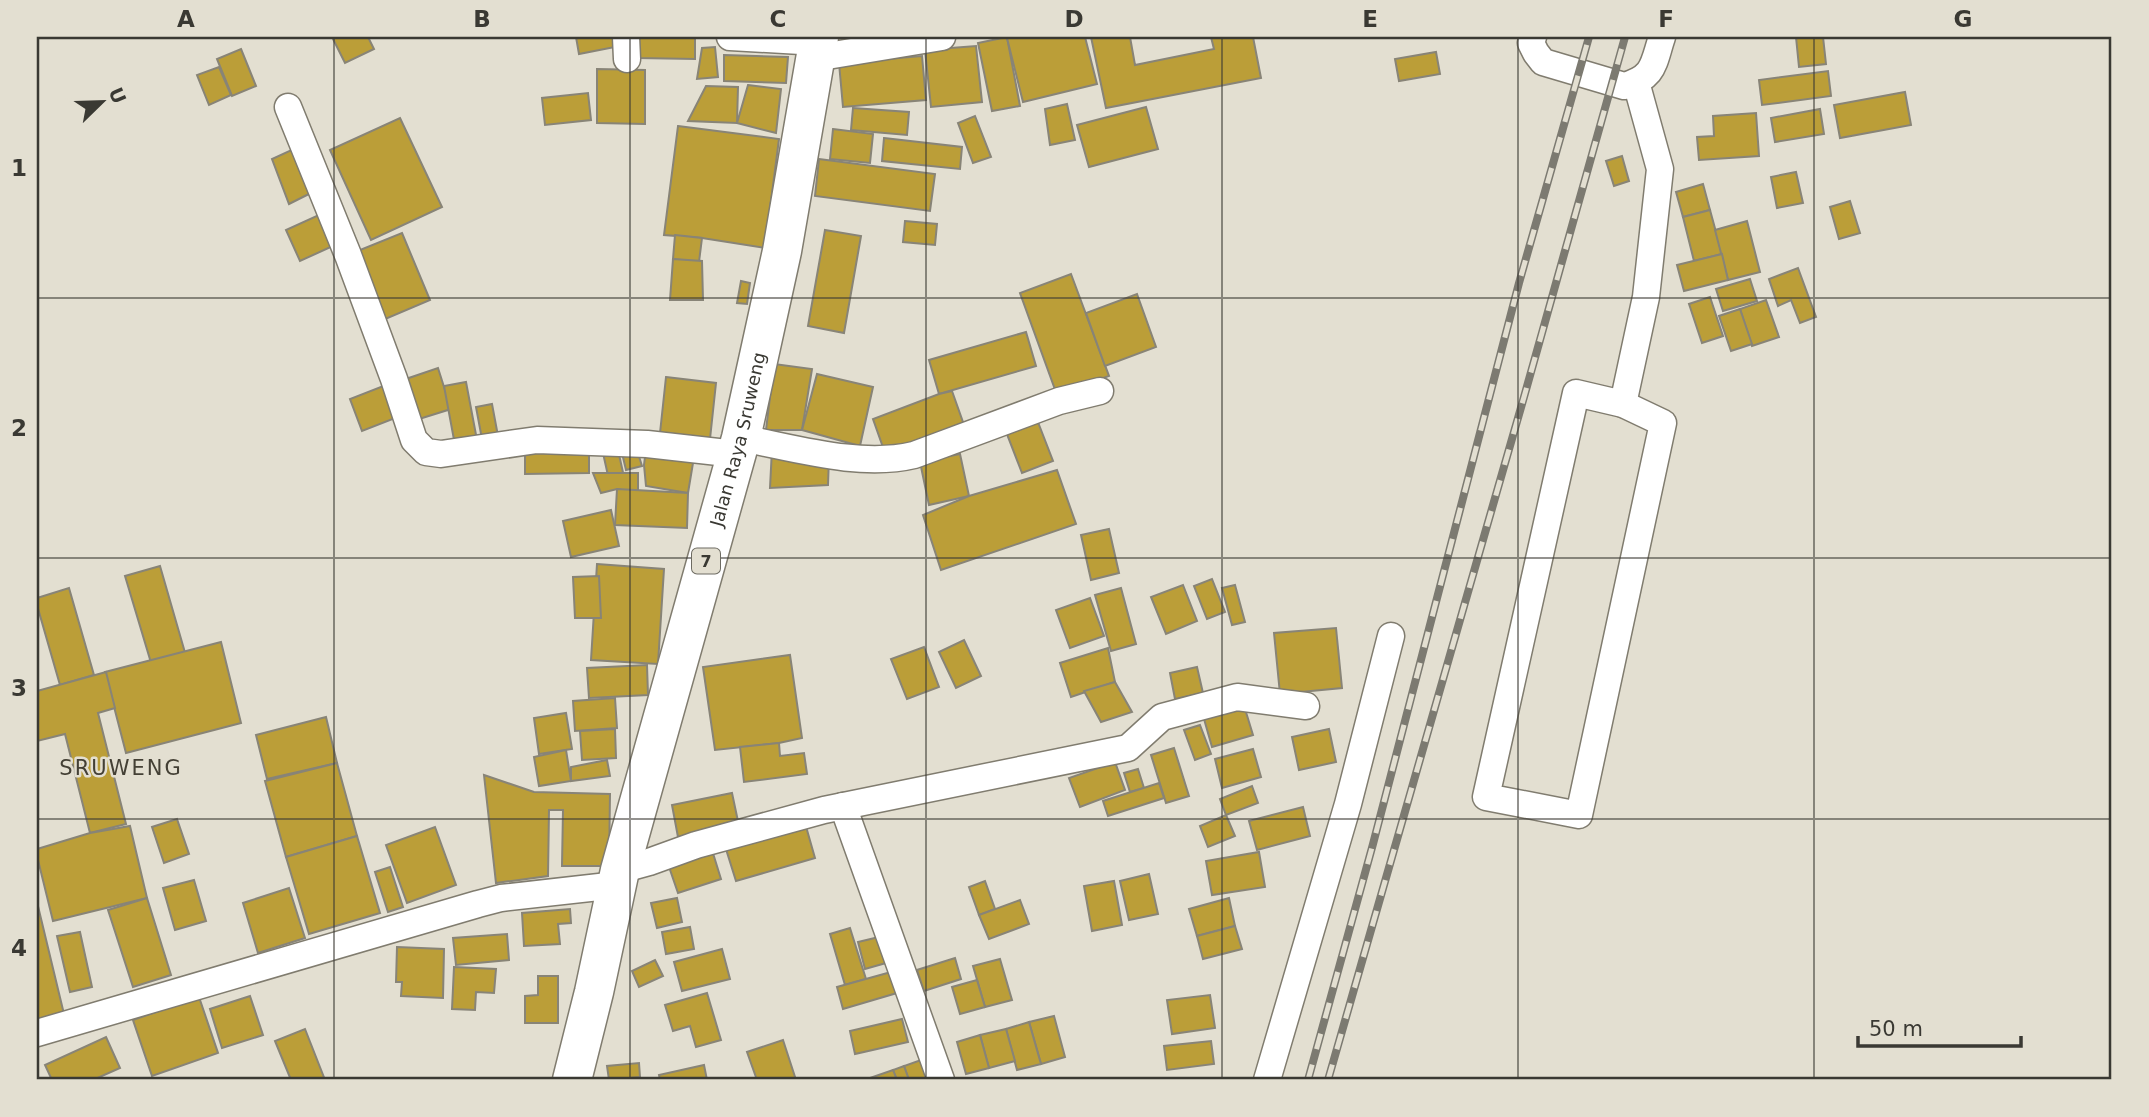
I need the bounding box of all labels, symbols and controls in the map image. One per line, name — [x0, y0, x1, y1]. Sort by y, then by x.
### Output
text: A — [177, 6, 195, 32]
text: B — [473, 6, 491, 32]
text: C — [770, 6, 786, 32]
text: D — [1064, 6, 1084, 32]
text: E — [1362, 6, 1378, 32]
text: F — [1658, 6, 1674, 32]
text: G — [1954, 6, 1972, 32]
north arrow — [66, 66, 136, 136]
text: U — [105, 84, 131, 107]
text: 1 — [11, 155, 27, 181]
street label: Jalan Raya Sruweng — [705, 350, 769, 530]
text: 2 — [11, 415, 27, 441]
road number: 7 — [692, 548, 720, 574]
text: 3 — [11, 675, 27, 701]
district label: SRUWENG — [59, 756, 183, 780]
text: 4 — [11, 935, 27, 961]
scale bar — [1858, 1005, 2021, 1049]
text: 50 m — [1869, 1017, 1923, 1041]

